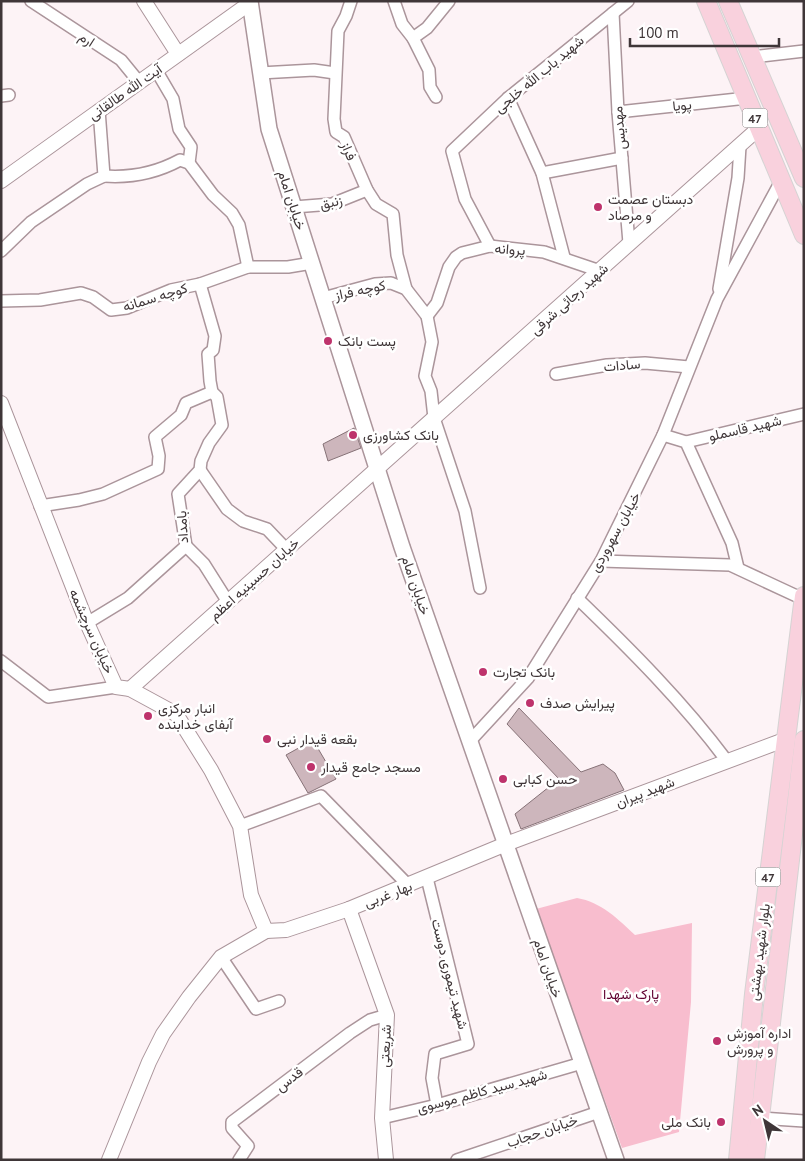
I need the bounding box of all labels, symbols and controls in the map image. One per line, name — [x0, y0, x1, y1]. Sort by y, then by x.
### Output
scale bar — [630, 15, 779, 47]
text: 100 m — [638, 23, 679, 42]
street label: ارم — [76, 27, 98, 51]
street label: شهید باب الله خلجی — [490, 31, 588, 117]
street label: آیت الله طالقانی — [85, 59, 167, 124]
street label: پویا — [671, 95, 693, 116]
street label: مهدیس — [608, 106, 630, 150]
road number: 47 — [742, 109, 768, 128]
street label: فراز — [337, 138, 361, 163]
street label: خیابان امام — [274, 168, 310, 232]
place label: دبستان عصمت و مرصاد — [608, 190, 694, 224]
street label: زنبق — [318, 191, 344, 213]
marker: دبستان عصمت و مرصاد — [592, 201, 604, 213]
street label: پروانه — [494, 239, 526, 260]
street label: شهید رجائی شرقی — [526, 259, 612, 339]
street label: کوچه فراز — [332, 276, 387, 305]
street label: کوچه سمانه — [120, 279, 190, 316]
place label: پست بانک — [338, 332, 396, 351]
marker: پست بانک — [322, 335, 334, 347]
street label: سادات — [603, 354, 641, 376]
street label: شهید قاسملو — [707, 411, 783, 445]
place label: بانک کشاورزی — [363, 426, 439, 444]
marker: بانک کشاورزی — [347, 429, 359, 441]
street label: خیابان سهروردی — [586, 489, 644, 575]
street label: بامداد — [172, 510, 192, 544]
street label: خیابان حسینیه اعظم — [205, 534, 303, 624]
street label: خیابان امام — [397, 553, 435, 617]
street label: خیابان سرچشمه — [64, 586, 119, 677]
place label: بانک تجارت — [493, 663, 555, 681]
marker: بانک تجارت — [477, 666, 489, 678]
place label: پیرایش صدف — [540, 694, 615, 713]
marker: پیرایش صدف — [524, 697, 536, 709]
place label: انبار مرکزی آبفای خدابنده — [158, 699, 234, 733]
marker: انبار مرکزی آبفای خدابنده — [142, 710, 154, 722]
place label: بقعه قیدار نبی — [277, 730, 357, 748]
marker: بقعه قیدار نبی — [261, 733, 273, 745]
place label: مسجد جامع قیدار — [320, 758, 421, 778]
marker: مسجد جامع قیدار — [305, 761, 317, 773]
place label: حسن کبابی — [513, 770, 577, 788]
marker: حسن کبابی — [497, 773, 509, 785]
street label: شهید پیران — [613, 773, 677, 812]
road number: 47 — [756, 868, 780, 886]
street label: بهار غربی — [361, 877, 415, 911]
street label: بلوار شهید بهشتی — [744, 902, 774, 1002]
street label: شهید تیموری دوست — [428, 917, 472, 1031]
street label: خیابان امام — [529, 936, 567, 1000]
park label: پارک شهدا — [603, 985, 659, 1004]
street label: شریعتی — [375, 1024, 395, 1068]
place label: اداره آموزش و پرورش — [727, 1024, 791, 1059]
marker: اداره آموزش و پرورش — [711, 1035, 723, 1047]
street label: قدس — [271, 1063, 307, 1095]
street label: شهید سید کاظم موسوی — [415, 1065, 549, 1117]
north arrow — [740, 1096, 790, 1146]
text: N — [749, 1100, 766, 1120]
street label: خیابان حجاب — [504, 1110, 580, 1152]
place label: بانک ملی — [661, 1113, 711, 1131]
marker: بانک ملی — [715, 1116, 727, 1128]

